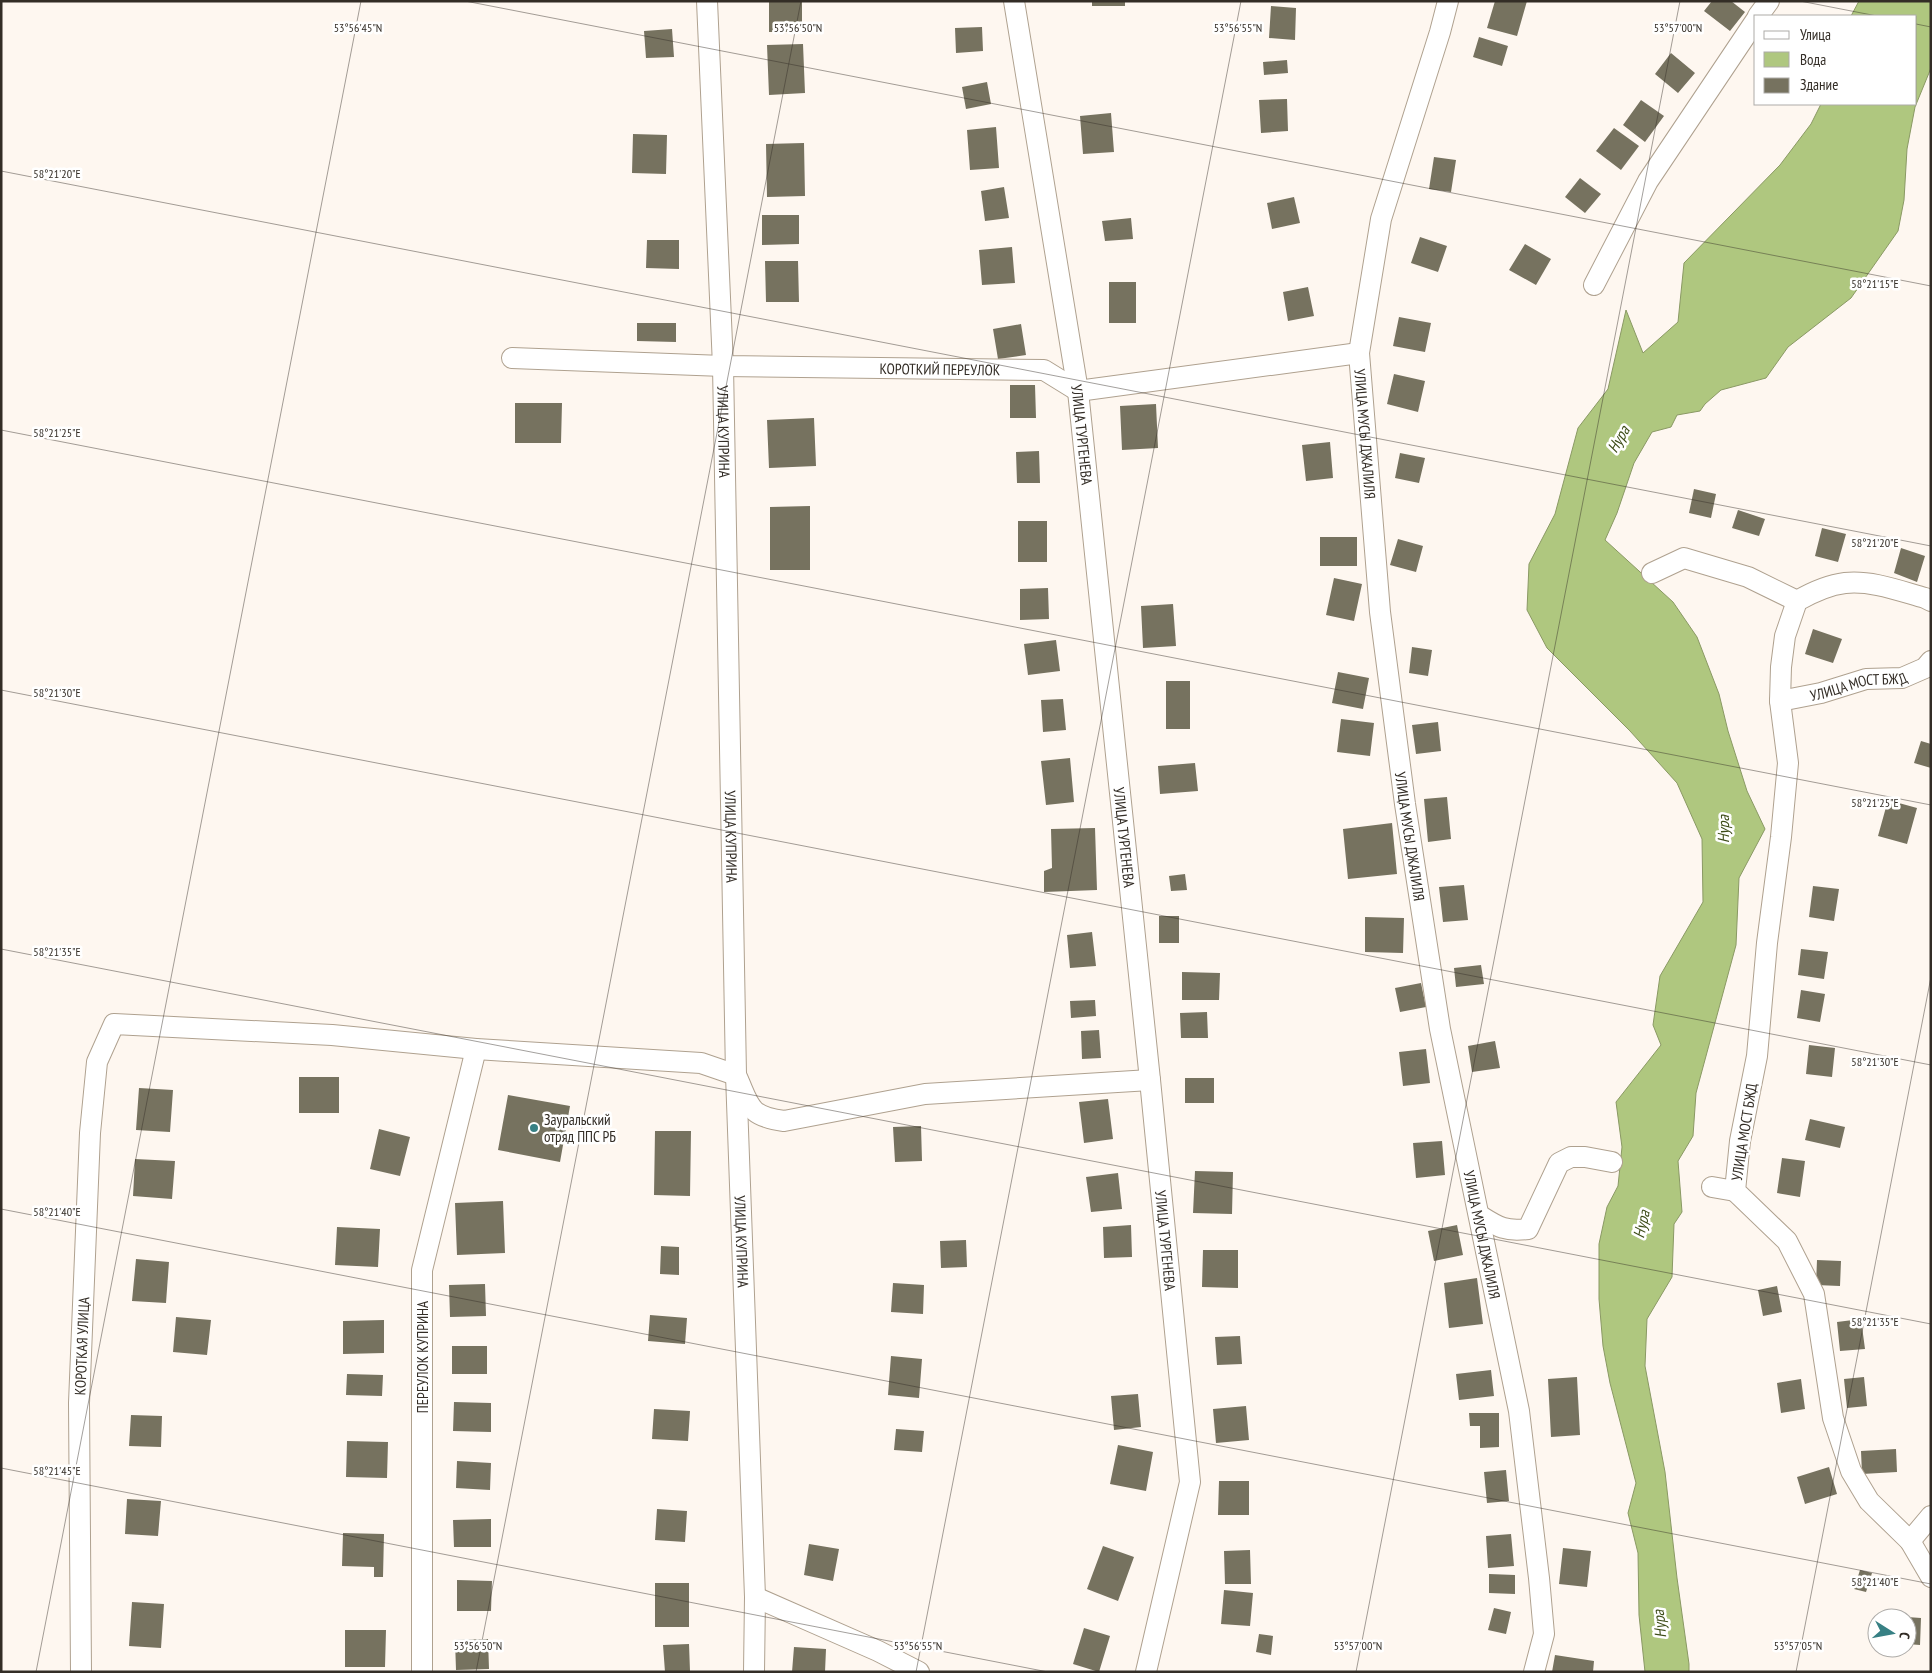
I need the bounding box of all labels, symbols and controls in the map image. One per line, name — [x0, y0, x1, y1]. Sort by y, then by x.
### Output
legend — [1754, 15, 1917, 105]
text: 53°56'45"N — [334, 20, 382, 35]
text: 53°56'50"N — [774, 20, 822, 35]
text: 53°56'55"N — [1214, 20, 1262, 35]
text: 53°57'00"N — [1654, 20, 1702, 35]
text: Улица — [1800, 25, 1831, 44]
text: Вода — [1800, 50, 1826, 69]
text: Здание — [1800, 75, 1838, 94]
text: 58°21'20"E — [33, 166, 81, 181]
text: 58°21'15"E — [1851, 276, 1899, 291]
street label: КОРОТКИЙ ПЕРЕУЛОК — [879, 358, 1001, 379]
street label: УЛИЦА МУСЫ ДЖАЛИЛЯ — [1351, 368, 1380, 500]
street label: УЛИЦА ТУРГЕНЕВА — [1068, 383, 1097, 487]
street label: УЛИЦА КУПРИНА — [714, 385, 735, 479]
water label: Нура — [1602, 421, 1634, 456]
text: 58°21'25"E — [33, 425, 81, 440]
text: 58°21'20"E — [1851, 535, 1899, 550]
street label: УЛИЦА МОСТ БЖД — [1808, 668, 1910, 704]
text: 58°21'30"E — [33, 685, 81, 700]
street label: УЛИЦА МУСЫ ДЖАЛИЛЯ — [1391, 770, 1429, 902]
street label: УЛИЦА ТУРГЕНЕВА — [1110, 786, 1139, 889]
street label: УЛИЦА КУПРИНА — [721, 790, 742, 884]
text: 58°21'25"E — [1851, 795, 1899, 810]
water label: Нура — [1713, 813, 1733, 843]
text: 58°21'35"E — [33, 944, 81, 959]
text: 58°21'30"E — [1851, 1054, 1899, 1069]
street label: УЛИЦА МОСТ БЖД — [1727, 1082, 1761, 1182]
place label: Зауральский отряд ППС РБ — [544, 1110, 616, 1146]
marker: Зауральский отряд ППС РБ — [528, 1122, 540, 1134]
street label: УЛИЦА МУСЫ ДЖАЛИЛЯ — [1460, 1169, 1505, 1300]
street label: УЛИЦА ТУРГЕНЕВА — [1152, 1189, 1180, 1292]
street label: УЛИЦА КУПРИНА — [731, 1195, 753, 1289]
text: 58°21'40"E — [33, 1204, 81, 1219]
water label: Нура — [1628, 1207, 1654, 1240]
street label: КОРОТКАЯ УЛИЦА — [70, 1296, 93, 1396]
street label: ПЕРЕУЛОК КУПРИНА — [413, 1300, 432, 1413]
text: 58°21'35"E — [1851, 1314, 1899, 1329]
text: 58°21'45"E — [33, 1463, 81, 1478]
text: 58°21'40"E — [1851, 1574, 1899, 1589]
water label: Нура — [1648, 1608, 1670, 1639]
north arrow — [1867, 1608, 1917, 1658]
text: С — [1895, 1631, 1914, 1641]
text: 53°56'50"N — [454, 1638, 502, 1653]
text: 53°56'55"N — [894, 1638, 942, 1653]
text: 53°57'00"N — [1334, 1638, 1382, 1653]
text: 53°57'05"N — [1774, 1638, 1822, 1653]

